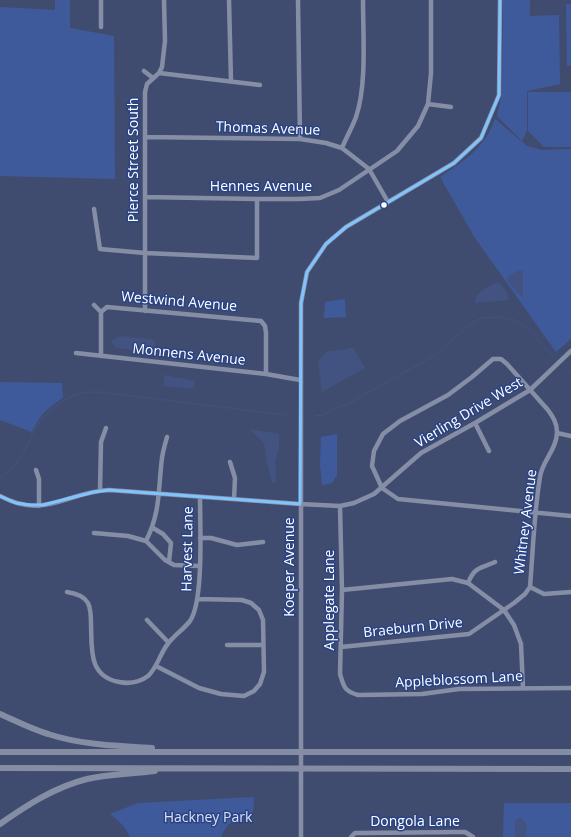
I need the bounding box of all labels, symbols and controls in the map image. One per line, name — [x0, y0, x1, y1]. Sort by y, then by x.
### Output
street label: Pierce Street South — [126, 98, 142, 222]
street label: Thomas Avenue — [215, 119, 321, 139]
street label: Hennes Avenue — [210, 179, 312, 195]
unlabelled marker — [379, 200, 389, 210]
street label: Westwind Avenue — [120, 289, 238, 315]
street label: Monnens Avenue — [132, 341, 246, 369]
street label: Vierling Drive West — [412, 374, 526, 452]
street label: Whitney Avenue — [511, 468, 541, 576]
street label: Harvest Lane — [179, 506, 197, 592]
street label: Koeper Avenue — [282, 517, 298, 617]
street label: Applegate Lane — [322, 550, 338, 650]
street label: Braeburn Drive — [363, 614, 463, 642]
street label: Appleblossom Lane — [395, 668, 523, 692]
park label: Hackney Park — [164, 810, 252, 826]
street label: Dongola Lane — [370, 814, 460, 830]

